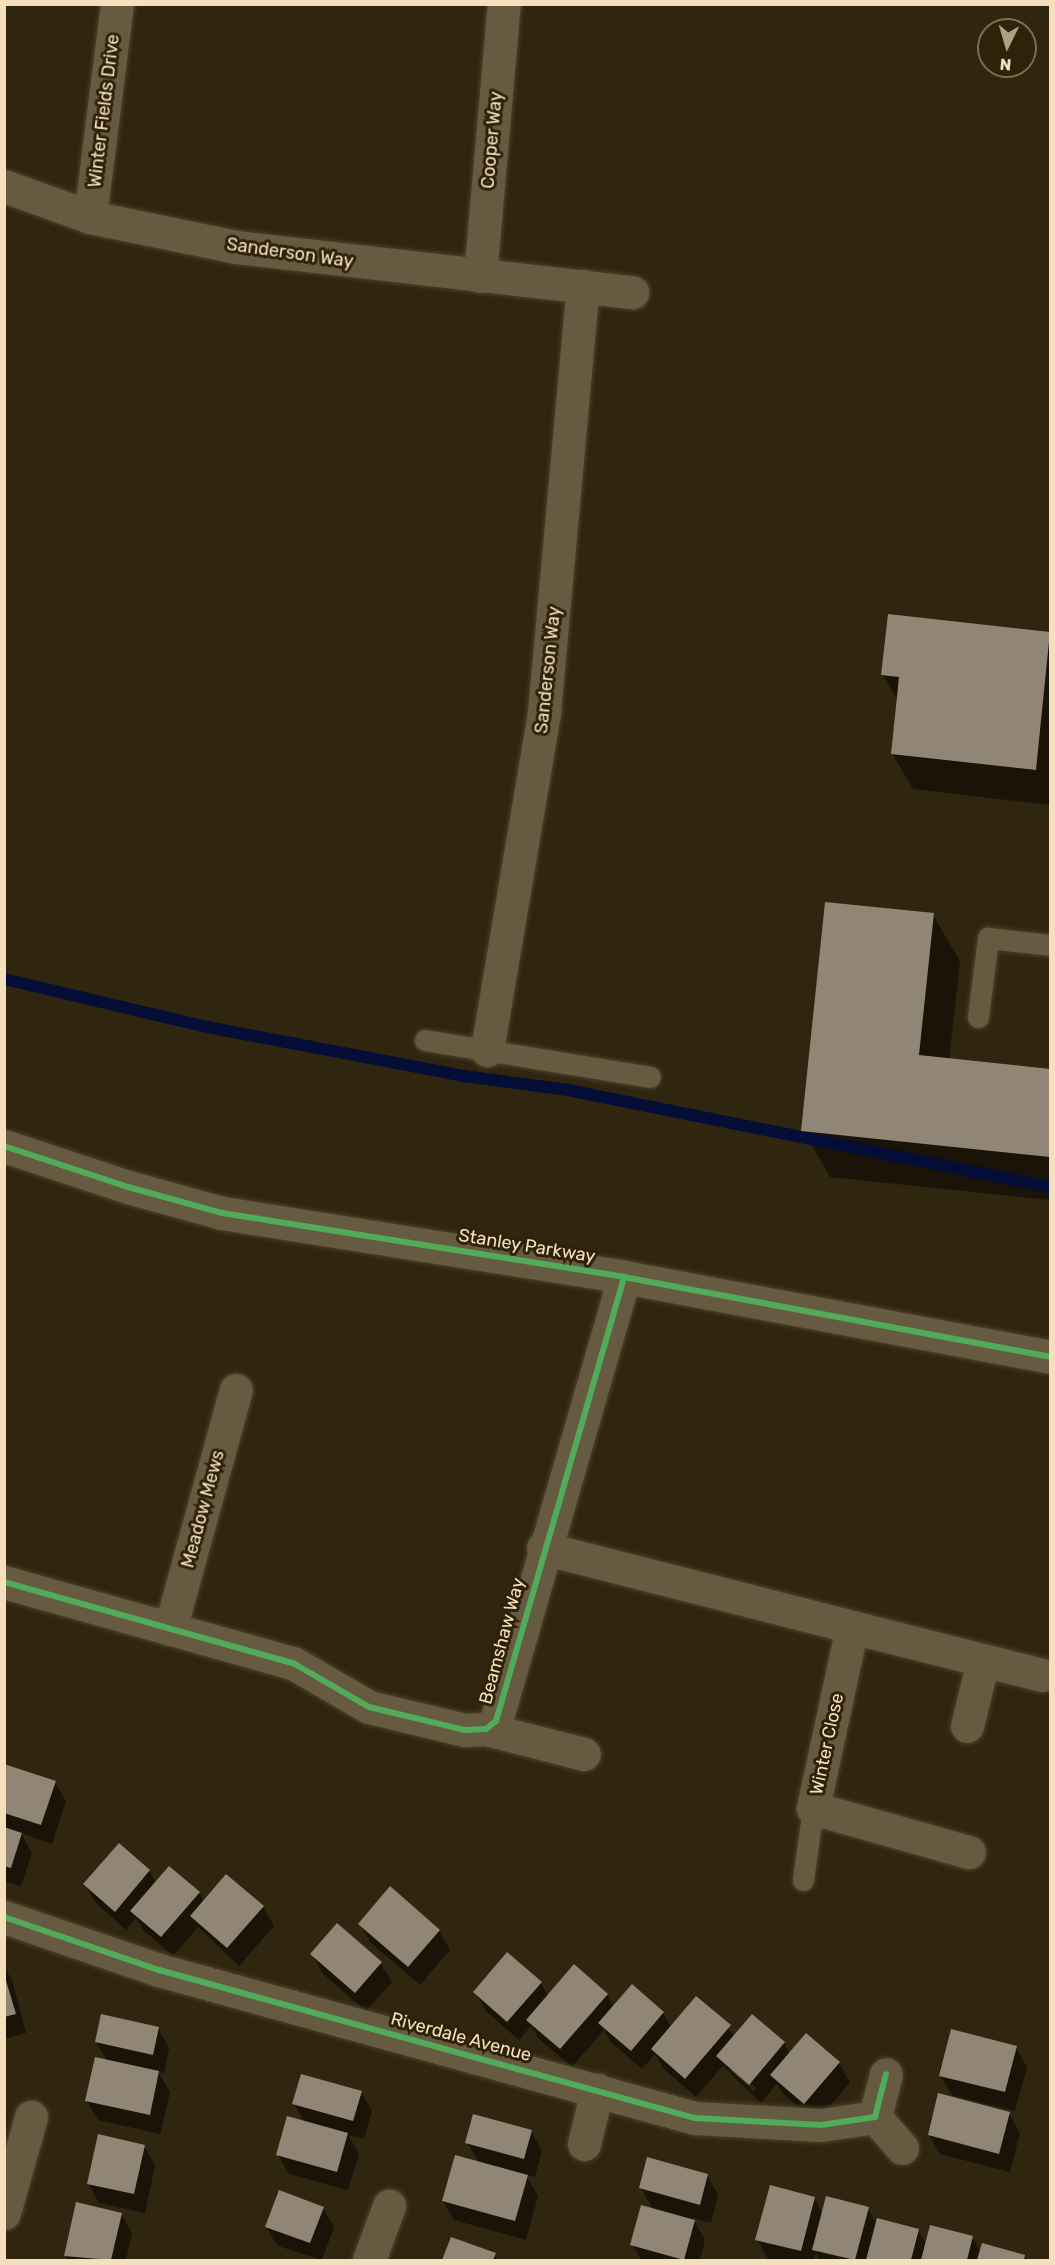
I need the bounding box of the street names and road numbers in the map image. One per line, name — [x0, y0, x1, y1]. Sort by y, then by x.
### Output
street label: Winter Fields Drive — [84, 33, 124, 189]
street label: Cooper Way — [477, 90, 507, 190]
street label: Sanderson Way — [225, 233, 355, 273]
street label: Sanderson Way — [531, 605, 565, 735]
street label: Stanley Parkway — [457, 1224, 597, 1268]
street label: Meadow Mews — [177, 1448, 229, 1570]
street label: Beamshaw Way — [475, 1575, 529, 1707]
street label: Winter Close — [806, 1691, 848, 1797]
street label: Riverdale Avenue — [388, 2008, 534, 2066]

